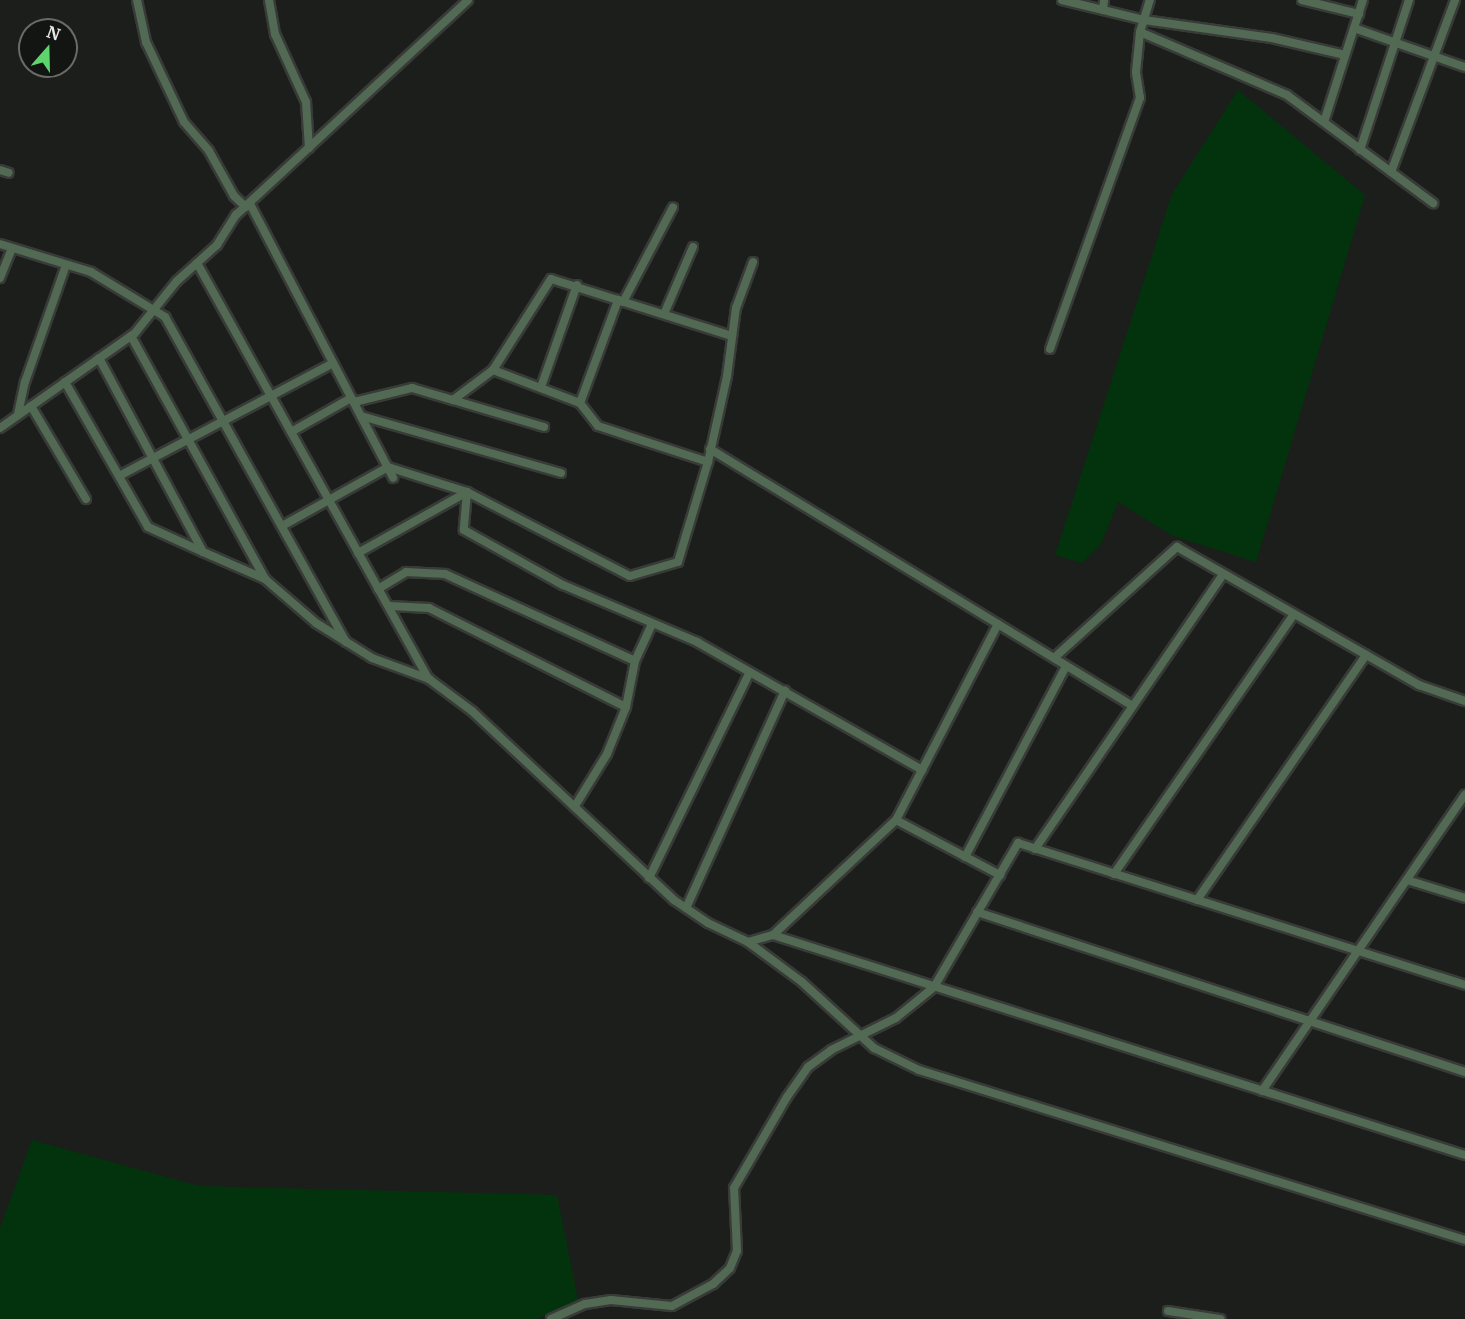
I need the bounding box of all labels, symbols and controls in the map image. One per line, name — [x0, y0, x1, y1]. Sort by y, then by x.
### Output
north arrow — [18, 18, 78, 78]
text: N — [44, 21, 63, 45]

